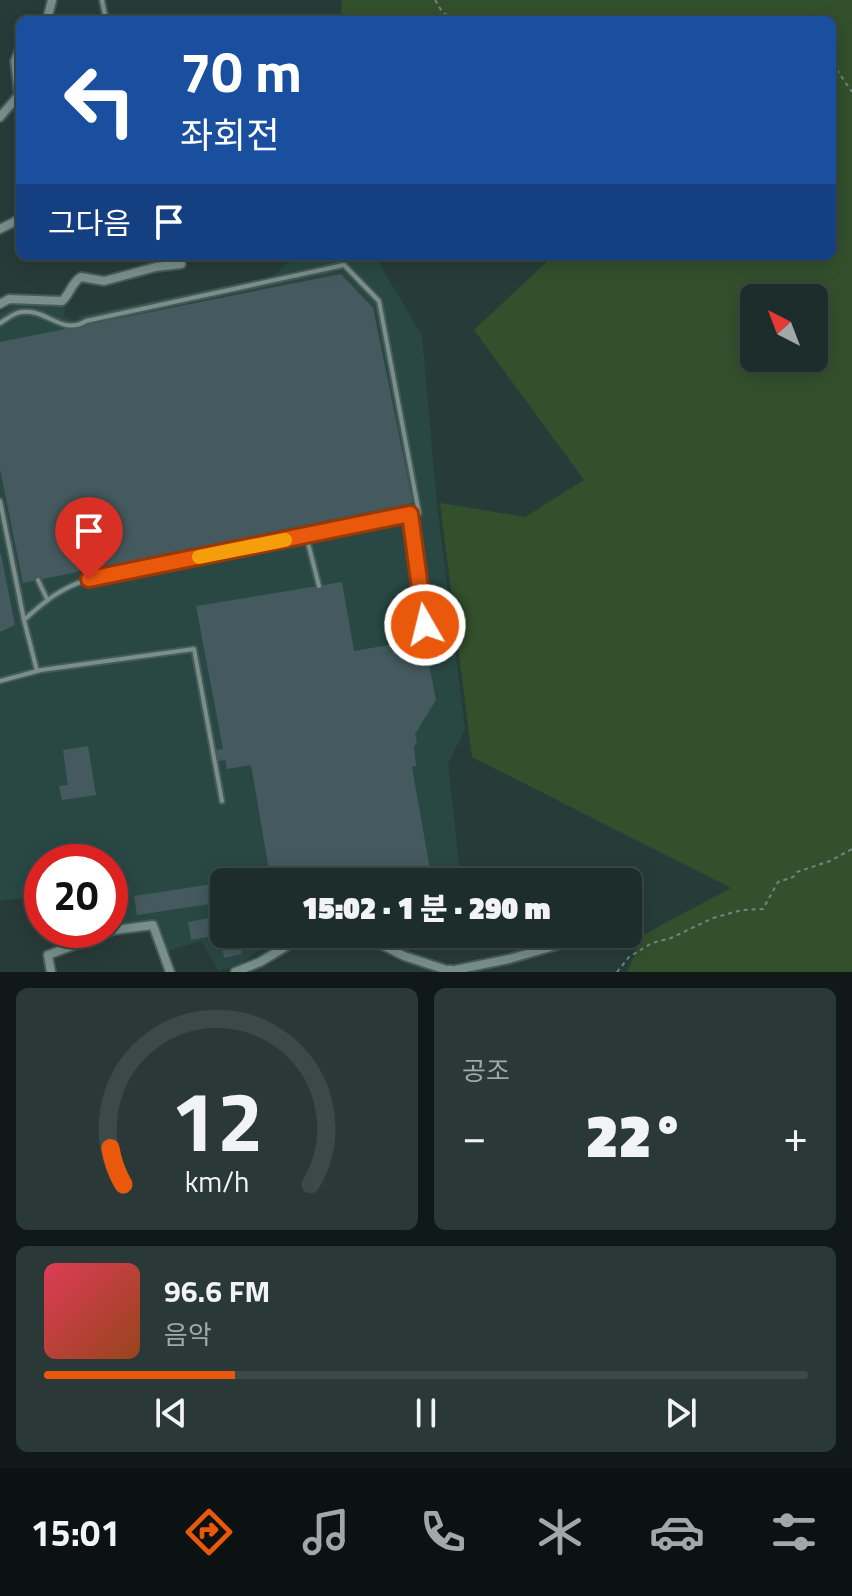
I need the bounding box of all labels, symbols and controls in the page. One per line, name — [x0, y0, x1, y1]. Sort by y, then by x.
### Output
text: 70 m — [180, 29, 302, 114]
icon: left — [48, 48, 152, 152]
text: 좌회전 — [180, 107, 279, 162]
text: 그다음 — [48, 200, 131, 246]
icon: arrive — [147, 200, 191, 244]
north arrow — [740, 284, 828, 372]
map controls — [740, 284, 828, 372]
pin — [55, 497, 123, 579]
icon: arrive — [67, 509, 111, 553]
position arrow — [383, 583, 467, 667]
speed limit sign: 20 — [24, 844, 128, 948]
text: 15:02 · 1 분 · 290 m — [302, 885, 550, 931]
text: 공조 — [462, 1051, 510, 1090]
text: 12 — [170, 1057, 264, 1183]
text: 22° — [586, 1089, 685, 1180]
text: − — [462, 1102, 487, 1169]
text: + — [783, 1102, 808, 1169]
text: km/h — [185, 1160, 249, 1203]
text: 96.6 FM — [164, 1268, 270, 1314]
text: 음악 — [164, 1315, 212, 1354]
icon: previous — [149, 1391, 193, 1435]
icon: pause — [404, 1391, 448, 1435]
icon: next — [659, 1391, 703, 1435]
icon: directions — [181, 1504, 237, 1560]
icon: music — [298, 1504, 354, 1560]
icon: phone — [415, 1504, 471, 1560]
icon: climate — [532, 1504, 588, 1560]
icon: car — [649, 1504, 705, 1560]
icon: filters — [766, 1504, 822, 1560]
text: 15:01 — [30, 1505, 120, 1560]

